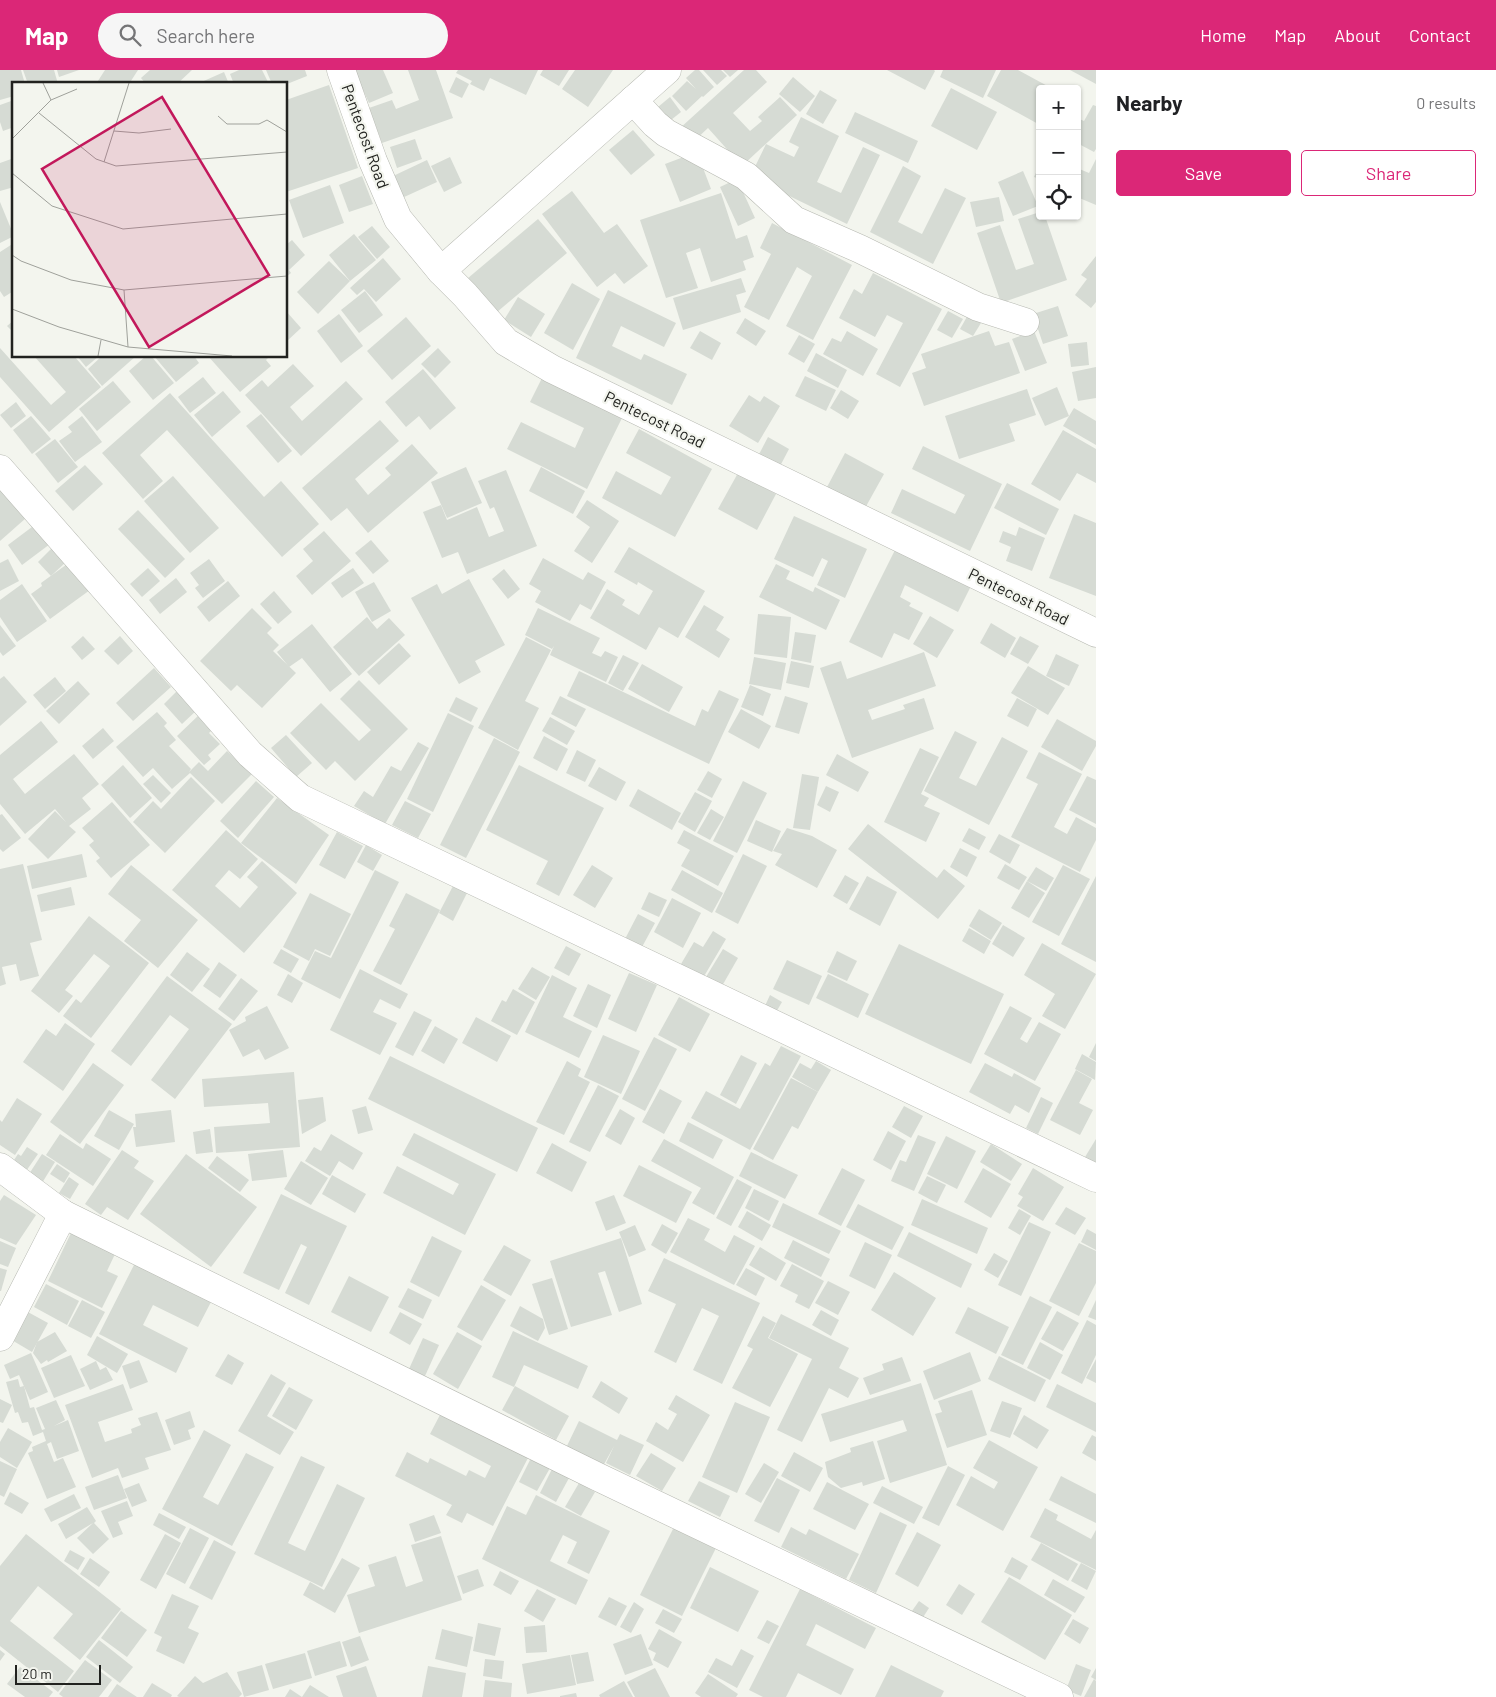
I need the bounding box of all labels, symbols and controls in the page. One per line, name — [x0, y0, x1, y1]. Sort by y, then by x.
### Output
search box — [98, 13, 448, 58]
text: Map — [25, 21, 68, 50]
icon: search — [116, 21, 144, 49]
text: Search here — [156, 24, 255, 47]
text: Home — [1200, 24, 1246, 46]
text: Map — [1274, 24, 1306, 46]
text: About — [1334, 24, 1381, 46]
text: Contact — [1409, 24, 1471, 46]
street label: Pentecost Road — [338, 81, 394, 191]
inset map — [12, 82, 288, 358]
map controls — [1036, 85, 1081, 220]
button: + — [1036, 85, 1081, 130]
text: Nearby — [1116, 90, 1182, 115]
text: 0 results — [1416, 93, 1476, 112]
button: − — [1036, 130, 1081, 175]
button: Save — [1116, 150, 1291, 196]
button: Share — [1301, 150, 1476, 196]
button: locate — [1036, 175, 1081, 220]
street label: Pentecost Road — [602, 386, 708, 452]
street label: Pentecost Road — [966, 563, 1072, 629]
scale bar — [15, 1662, 101, 1685]
text: 20 m — [22, 1665, 52, 1682]

